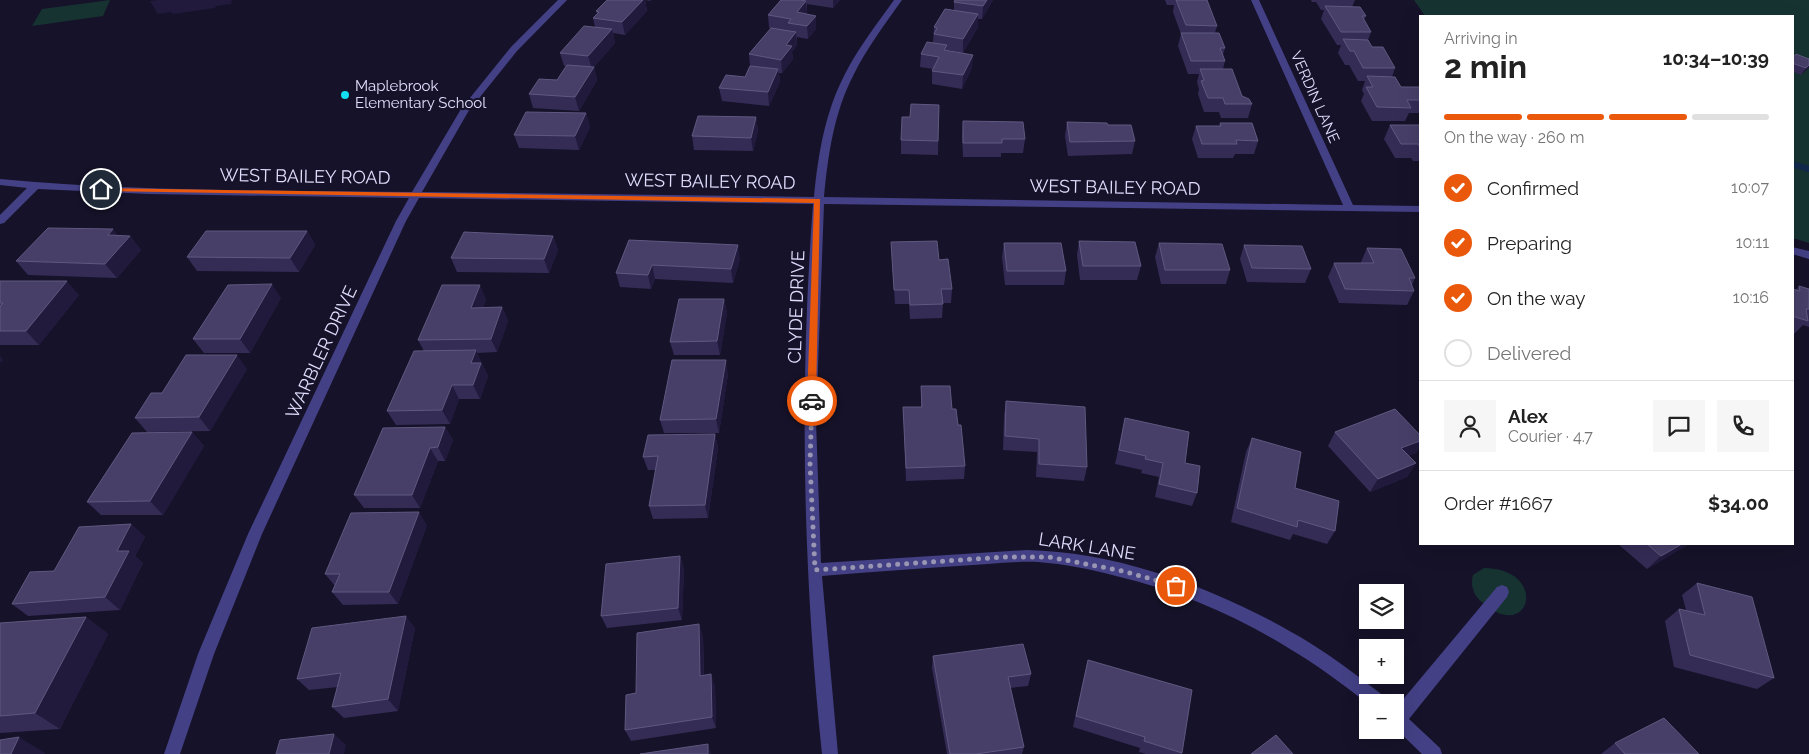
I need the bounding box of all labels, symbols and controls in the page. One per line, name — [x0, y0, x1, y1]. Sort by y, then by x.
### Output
text: Arriving in — [1444, 29, 1518, 48]
text: 10:34–10:39 — [1663, 47, 1769, 69]
street label: VERDIN LANE — [1287, 48, 1343, 146]
text: 2 min — [1444, 48, 1527, 85]
place label: Maplebrook Elementary School — [355, 77, 487, 112]
marker: Maplebrook Elementary School — [339, 89, 351, 101]
text: On the way · 260 m — [1444, 128, 1584, 147]
street label: WEST BAILEY ROAD — [219, 164, 391, 188]
pin — [80, 168, 122, 210]
street label: WEST BAILEY ROAD — [624, 169, 796, 193]
icon: check — [1444, 174, 1472, 202]
icon: home — [87, 175, 115, 203]
street label: WEST BAILEY ROAD — [1029, 175, 1201, 199]
text: Confirmed — [1487, 177, 1579, 199]
text: 10:07 — [1731, 178, 1769, 197]
icon: check — [1444, 229, 1472, 257]
text: Preparing — [1487, 232, 1572, 254]
text: 10:11 — [1736, 233, 1769, 252]
street label: CLYDE DRIVE — [784, 250, 808, 364]
street label: WARBLER DRIVE — [281, 282, 361, 422]
icon: check — [1444, 284, 1472, 312]
text: On the way — [1487, 287, 1586, 309]
text: 10:16 — [1733, 288, 1769, 307]
text: Delivered — [1487, 342, 1571, 364]
courier — [787, 376, 837, 426]
icon: car — [798, 387, 826, 415]
button: person — [1444, 400, 1496, 452]
button: chat — [1653, 400, 1705, 452]
button: phone — [1717, 400, 1769, 452]
text: Alex — [1508, 405, 1548, 427]
text: Courier · 4.7 — [1508, 427, 1593, 446]
text: Order #1667 — [1444, 492, 1553, 514]
text: $34.00 — [1708, 492, 1769, 514]
street label: LARK LANE — [1037, 528, 1137, 564]
pin — [1155, 565, 1197, 607]
icon: bag — [1162, 572, 1190, 600]
map controls — [1359, 584, 1404, 739]
button: layers — [1359, 584, 1404, 629]
button: + — [1359, 639, 1404, 684]
button: − — [1359, 694, 1404, 739]

